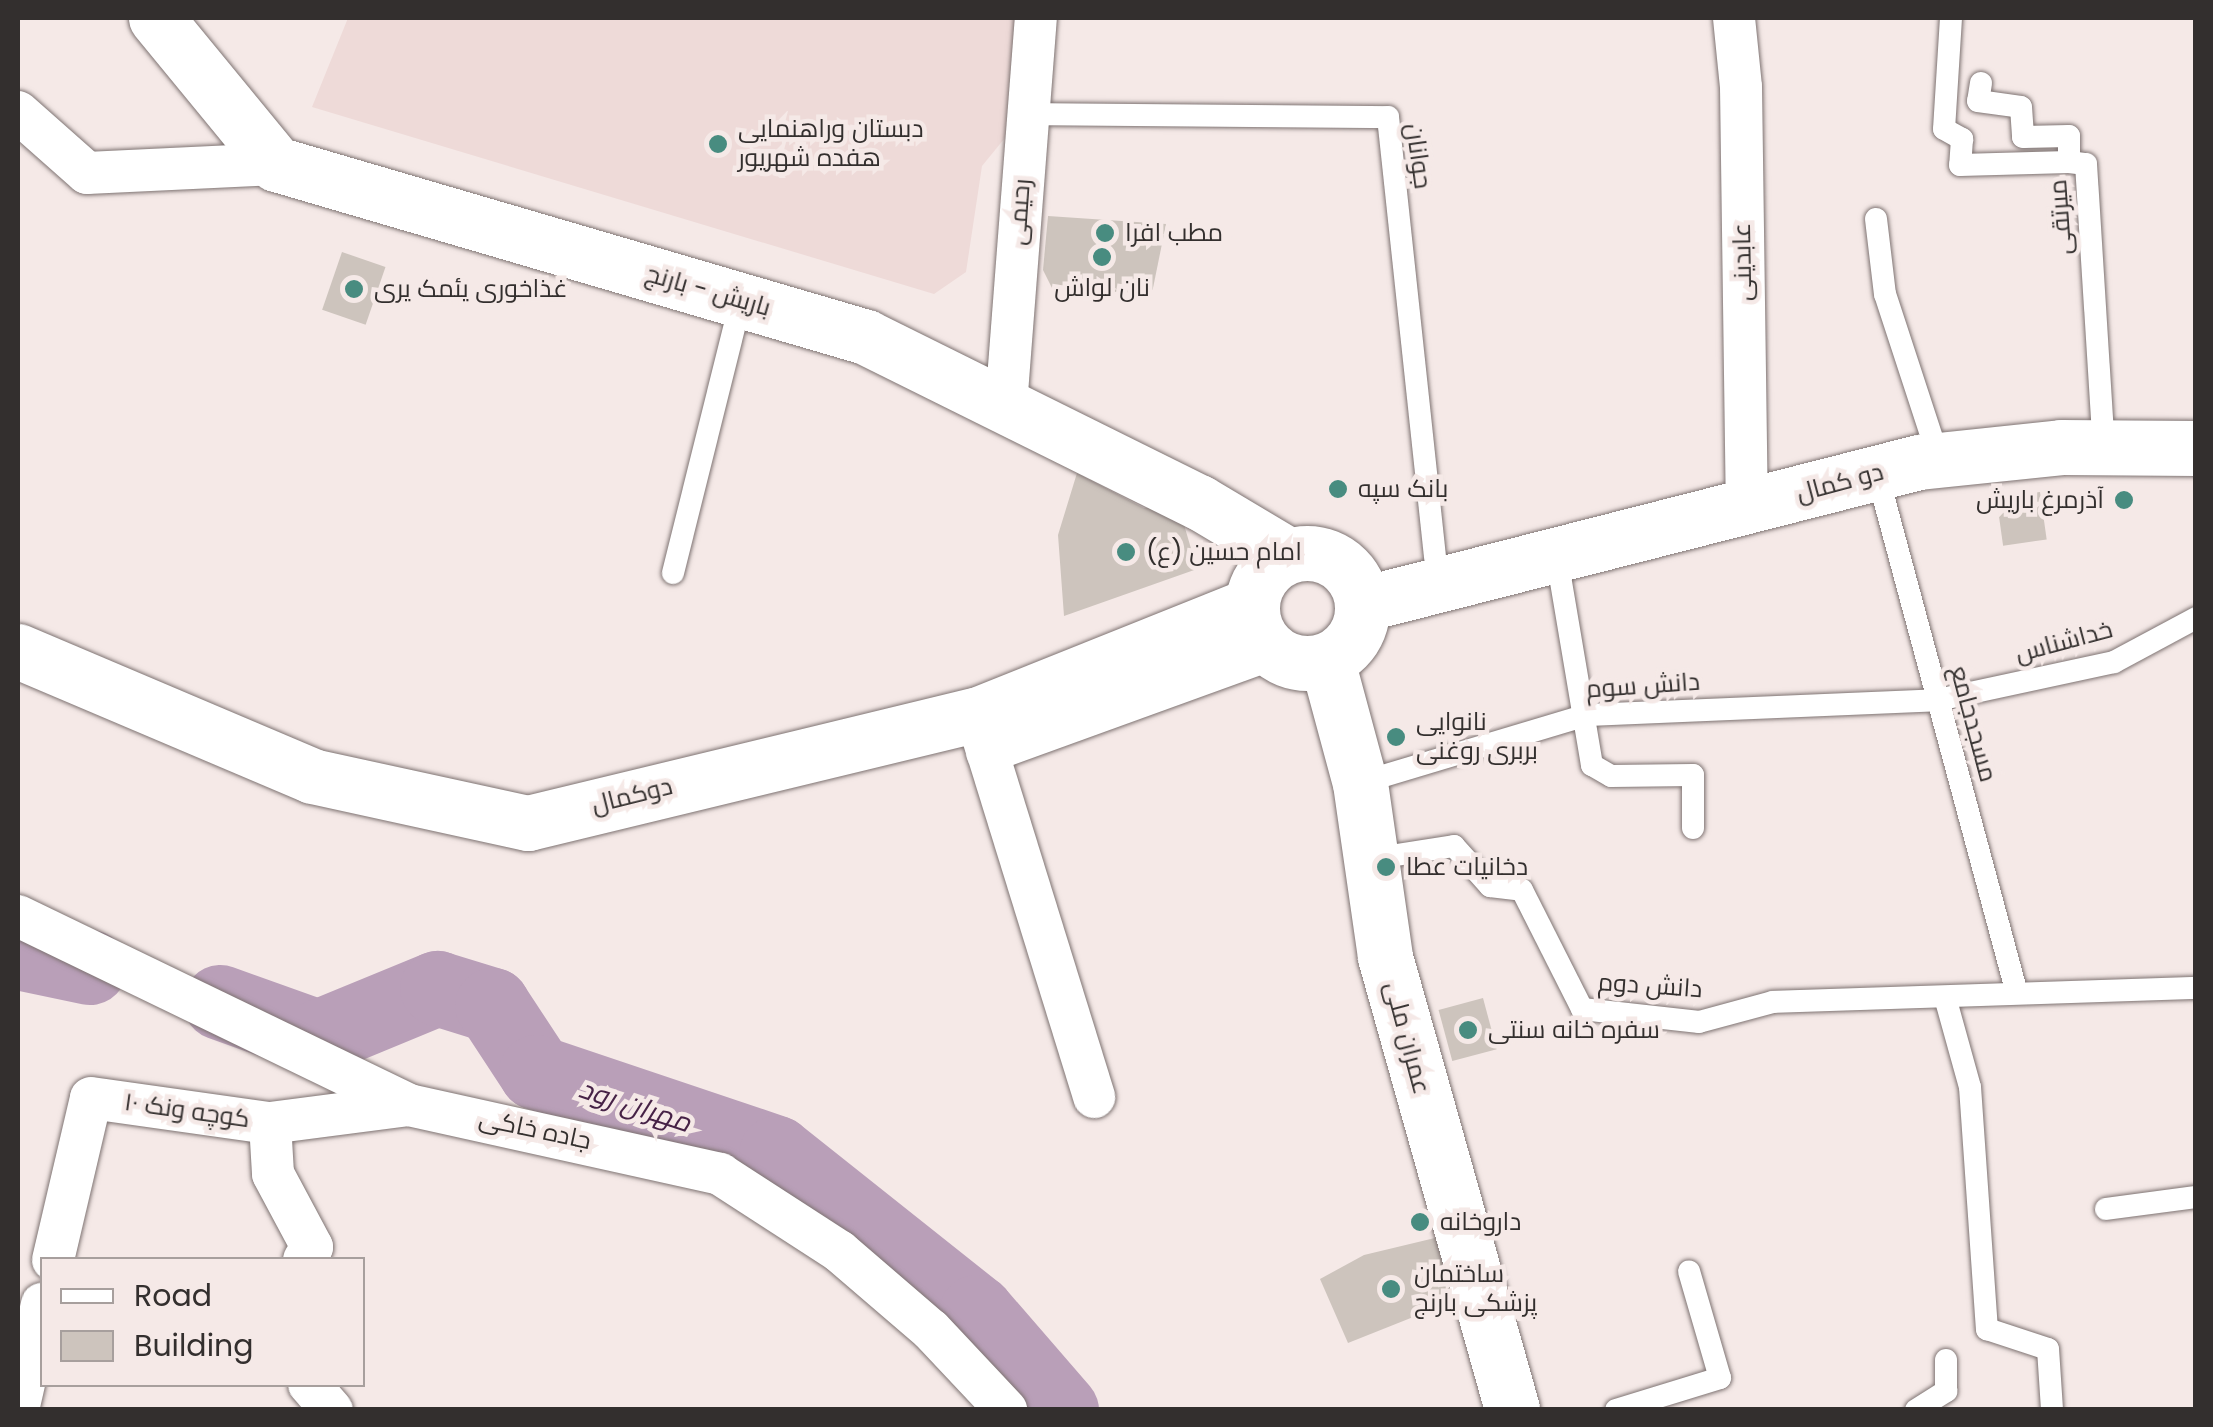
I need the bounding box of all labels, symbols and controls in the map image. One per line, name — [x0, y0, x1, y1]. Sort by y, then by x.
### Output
place label: دبستان وراهنمایی هفده شهریور — [738, 115, 923, 174]
street label: جوانان — [1399, 121, 1437, 191]
marker: دبستان وراهنمایی هفده شهریور — [707, 133, 729, 155]
street label: رحیمی — [1003, 178, 1037, 246]
street label: میرتقی — [2043, 178, 2079, 256]
place label: مطب افرا — [1125, 218, 1223, 248]
marker: مطب افرا — [1094, 222, 1116, 244]
street label: عابدینی — [1727, 223, 1759, 301]
marker: نان لواش — [1091, 246, 1113, 268]
street label: باریش - بارنج — [642, 259, 774, 323]
place label: نان لواش — [1054, 273, 1150, 303]
place label: غذاخوری یئمک یری — [374, 274, 567, 304]
marker: غذاخوری یئمک یری — [343, 278, 365, 300]
street label: دو کمال — [1793, 457, 1887, 509]
place label: بانک سپه — [1358, 474, 1448, 504]
marker: بانک سپه — [1327, 478, 1349, 500]
place label: آذرمرغ باریش — [1976, 485, 2104, 515]
marker: آذرمرغ باریش — [2113, 489, 2135, 511]
place label: امام حسین (ع) — [1146, 537, 1302, 567]
marker: امام حسین (ع) — [1115, 541, 1137, 563]
street label: خداشناس — [2012, 615, 2116, 669]
street label: مسجدجامع — [1943, 663, 2003, 785]
street label: دانش سوم — [1585, 667, 1701, 705]
place label: نانوایی بربری روغنی — [1416, 708, 1538, 767]
marker: نانوایی بربری روغنی — [1385, 726, 1407, 748]
street label: دوکمال — [588, 771, 676, 821]
place label: دخانیات عطا — [1406, 852, 1528, 882]
marker: دخانیات عطا — [1375, 856, 1397, 878]
street label: دانش دوم — [1597, 967, 1703, 1005]
street label: عمران ملی — [1378, 979, 1436, 1097]
place label: سفره خانه سنتی — [1488, 1015, 1660, 1045]
marker: سفره خانه سنتی — [1457, 1019, 1479, 1041]
water label: مهران رود — [575, 1072, 695, 1140]
street label: کوچه ونک ۱۰ — [122, 1087, 252, 1135]
street label: جاده خاکی — [476, 1104, 594, 1156]
place label: داروخانه — [1440, 1207, 1521, 1237]
marker: داروخانه — [1409, 1211, 1431, 1233]
legend — [40, 1257, 365, 1387]
place label: ساختمان پزشکی بارنج — [1414, 1260, 1537, 1319]
text: Road — [134, 1274, 212, 1317]
marker: ساختمان پزشکی بارنج — [1378, 1276, 1404, 1302]
text: Building — [134, 1324, 254, 1367]

